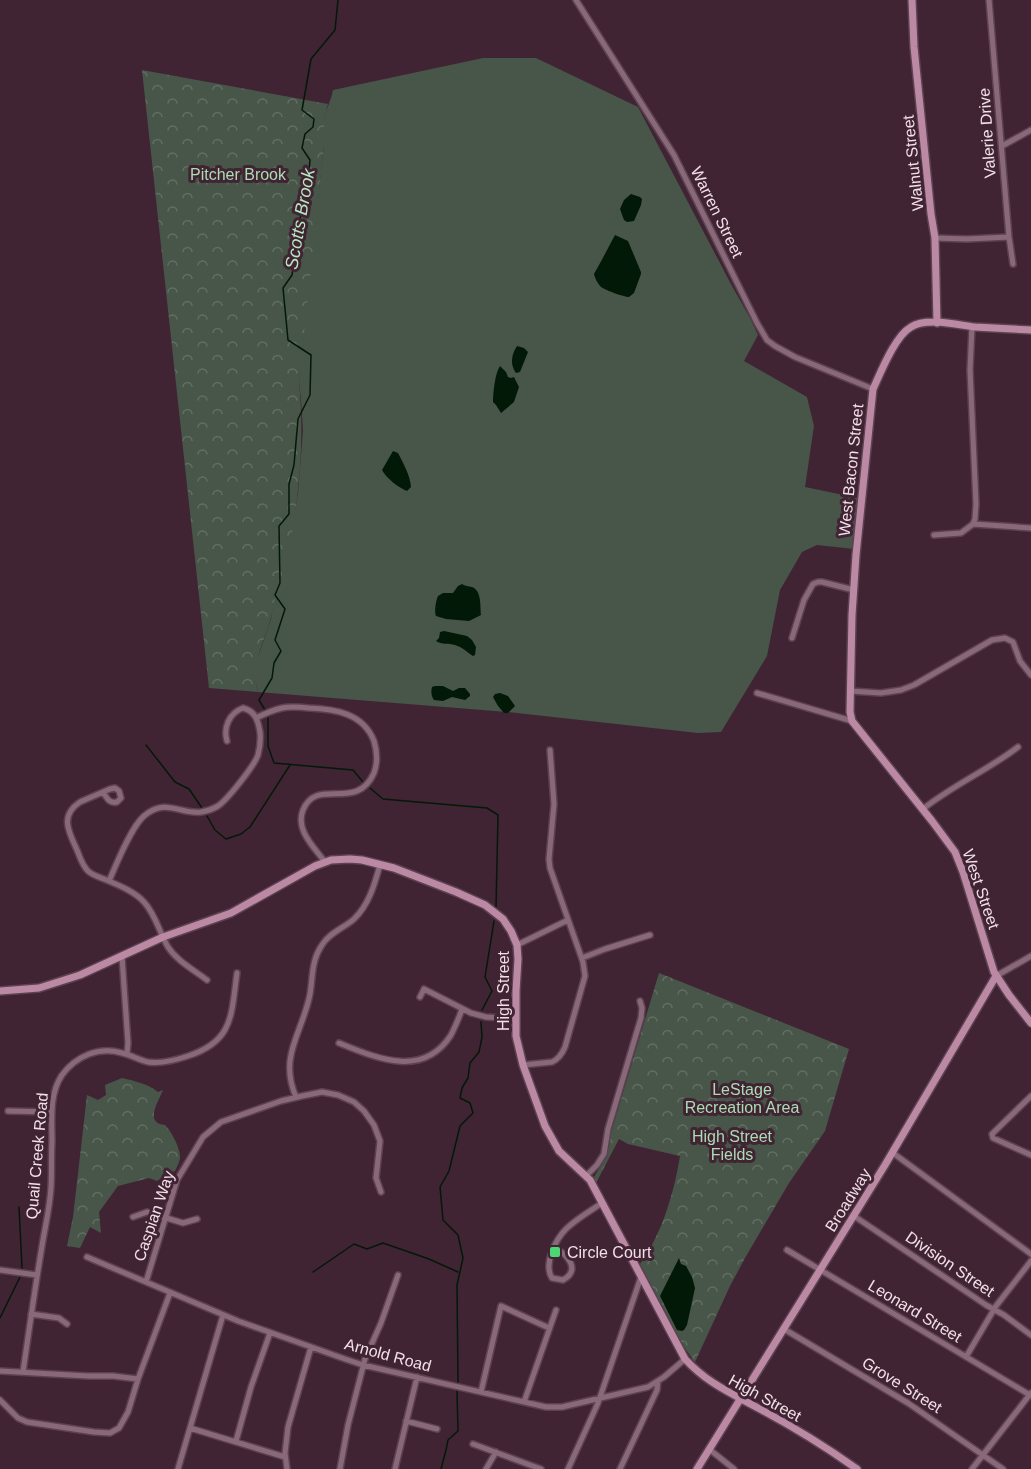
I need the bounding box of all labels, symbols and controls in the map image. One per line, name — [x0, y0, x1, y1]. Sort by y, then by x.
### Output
street label: Valerie Drive — [975, 87, 999, 179]
street label: Walnut Street — [899, 114, 926, 212]
street label: Warren Street — [688, 164, 747, 261]
park label: Pitcher Brook — [190, 166, 287, 183]
water label: Scotts Brook — [281, 166, 319, 271]
street label: West Bacon Street — [836, 402, 866, 537]
street label: West Street — [959, 847, 1003, 932]
street label: High Street — [495, 950, 512, 1031]
park label: LeStage Recreation Area — [685, 1081, 799, 1116]
street label: Quail Creek Road — [23, 1092, 51, 1220]
park label: High Street Fields — [692, 1128, 773, 1163]
street label: Broadway — [822, 1165, 874, 1235]
street label: Caspian Way — [131, 1169, 177, 1263]
street label: Division Street — [902, 1228, 998, 1300]
place label: Circle Court — [567, 1244, 652, 1261]
marker: Circle Court — [548, 1245, 562, 1259]
street label: Leonard Street — [865, 1276, 965, 1346]
street label: Arnold Road — [343, 1335, 433, 1375]
street label: Grove Street — [859, 1354, 945, 1417]
street label: High Street — [726, 1371, 805, 1425]

